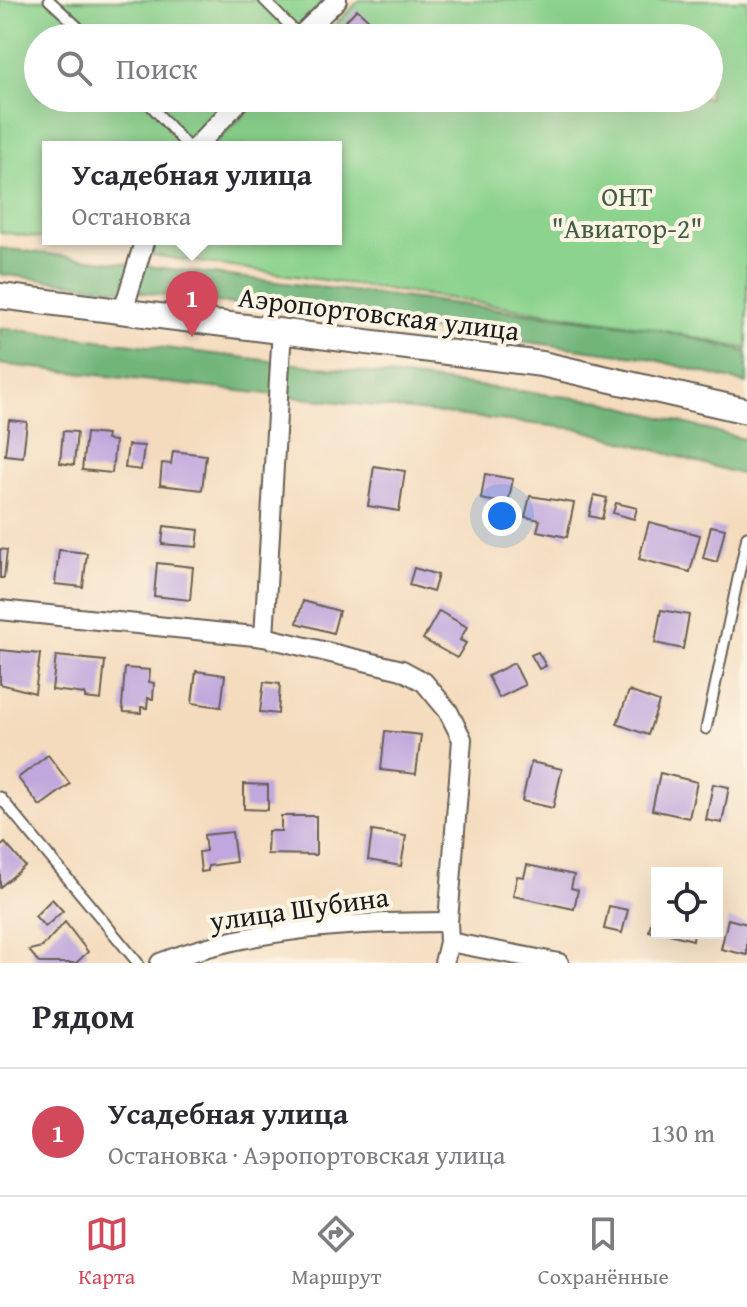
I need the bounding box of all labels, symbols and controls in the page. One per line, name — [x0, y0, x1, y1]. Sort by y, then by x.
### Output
search box — [24, 24, 723, 112]
icon: search — [52, 46, 96, 90]
text: Поиск — [116, 46, 198, 90]
popup — [42, 141, 342, 245]
text: Усадебная улица — [72, 152, 312, 196]
park label: ОНТ "Авиатор-2" — [551, 175, 703, 248]
text: Остановка — [72, 196, 191, 235]
pin: 1 — [166, 271, 218, 337]
street label: Аэропортовская улица — [236, 275, 522, 351]
your location — [482, 496, 522, 536]
map controls — [651, 867, 723, 939]
button: locate — [651, 867, 723, 939]
street label: улица Шубина — [206, 875, 392, 941]
text: Рядом — [32, 991, 135, 1040]
text: Усадебная улица — [108, 1091, 348, 1135]
text: 1 — [51, 1113, 65, 1152]
text: 130 m — [650, 1113, 715, 1152]
text: Остановка · Аэропортовская улица — [108, 1135, 505, 1174]
tab: Карта — [78, 1212, 135, 1292]
tab: Маршрут — [291, 1212, 381, 1292]
tab: Сохранённые — [538, 1212, 669, 1292]

